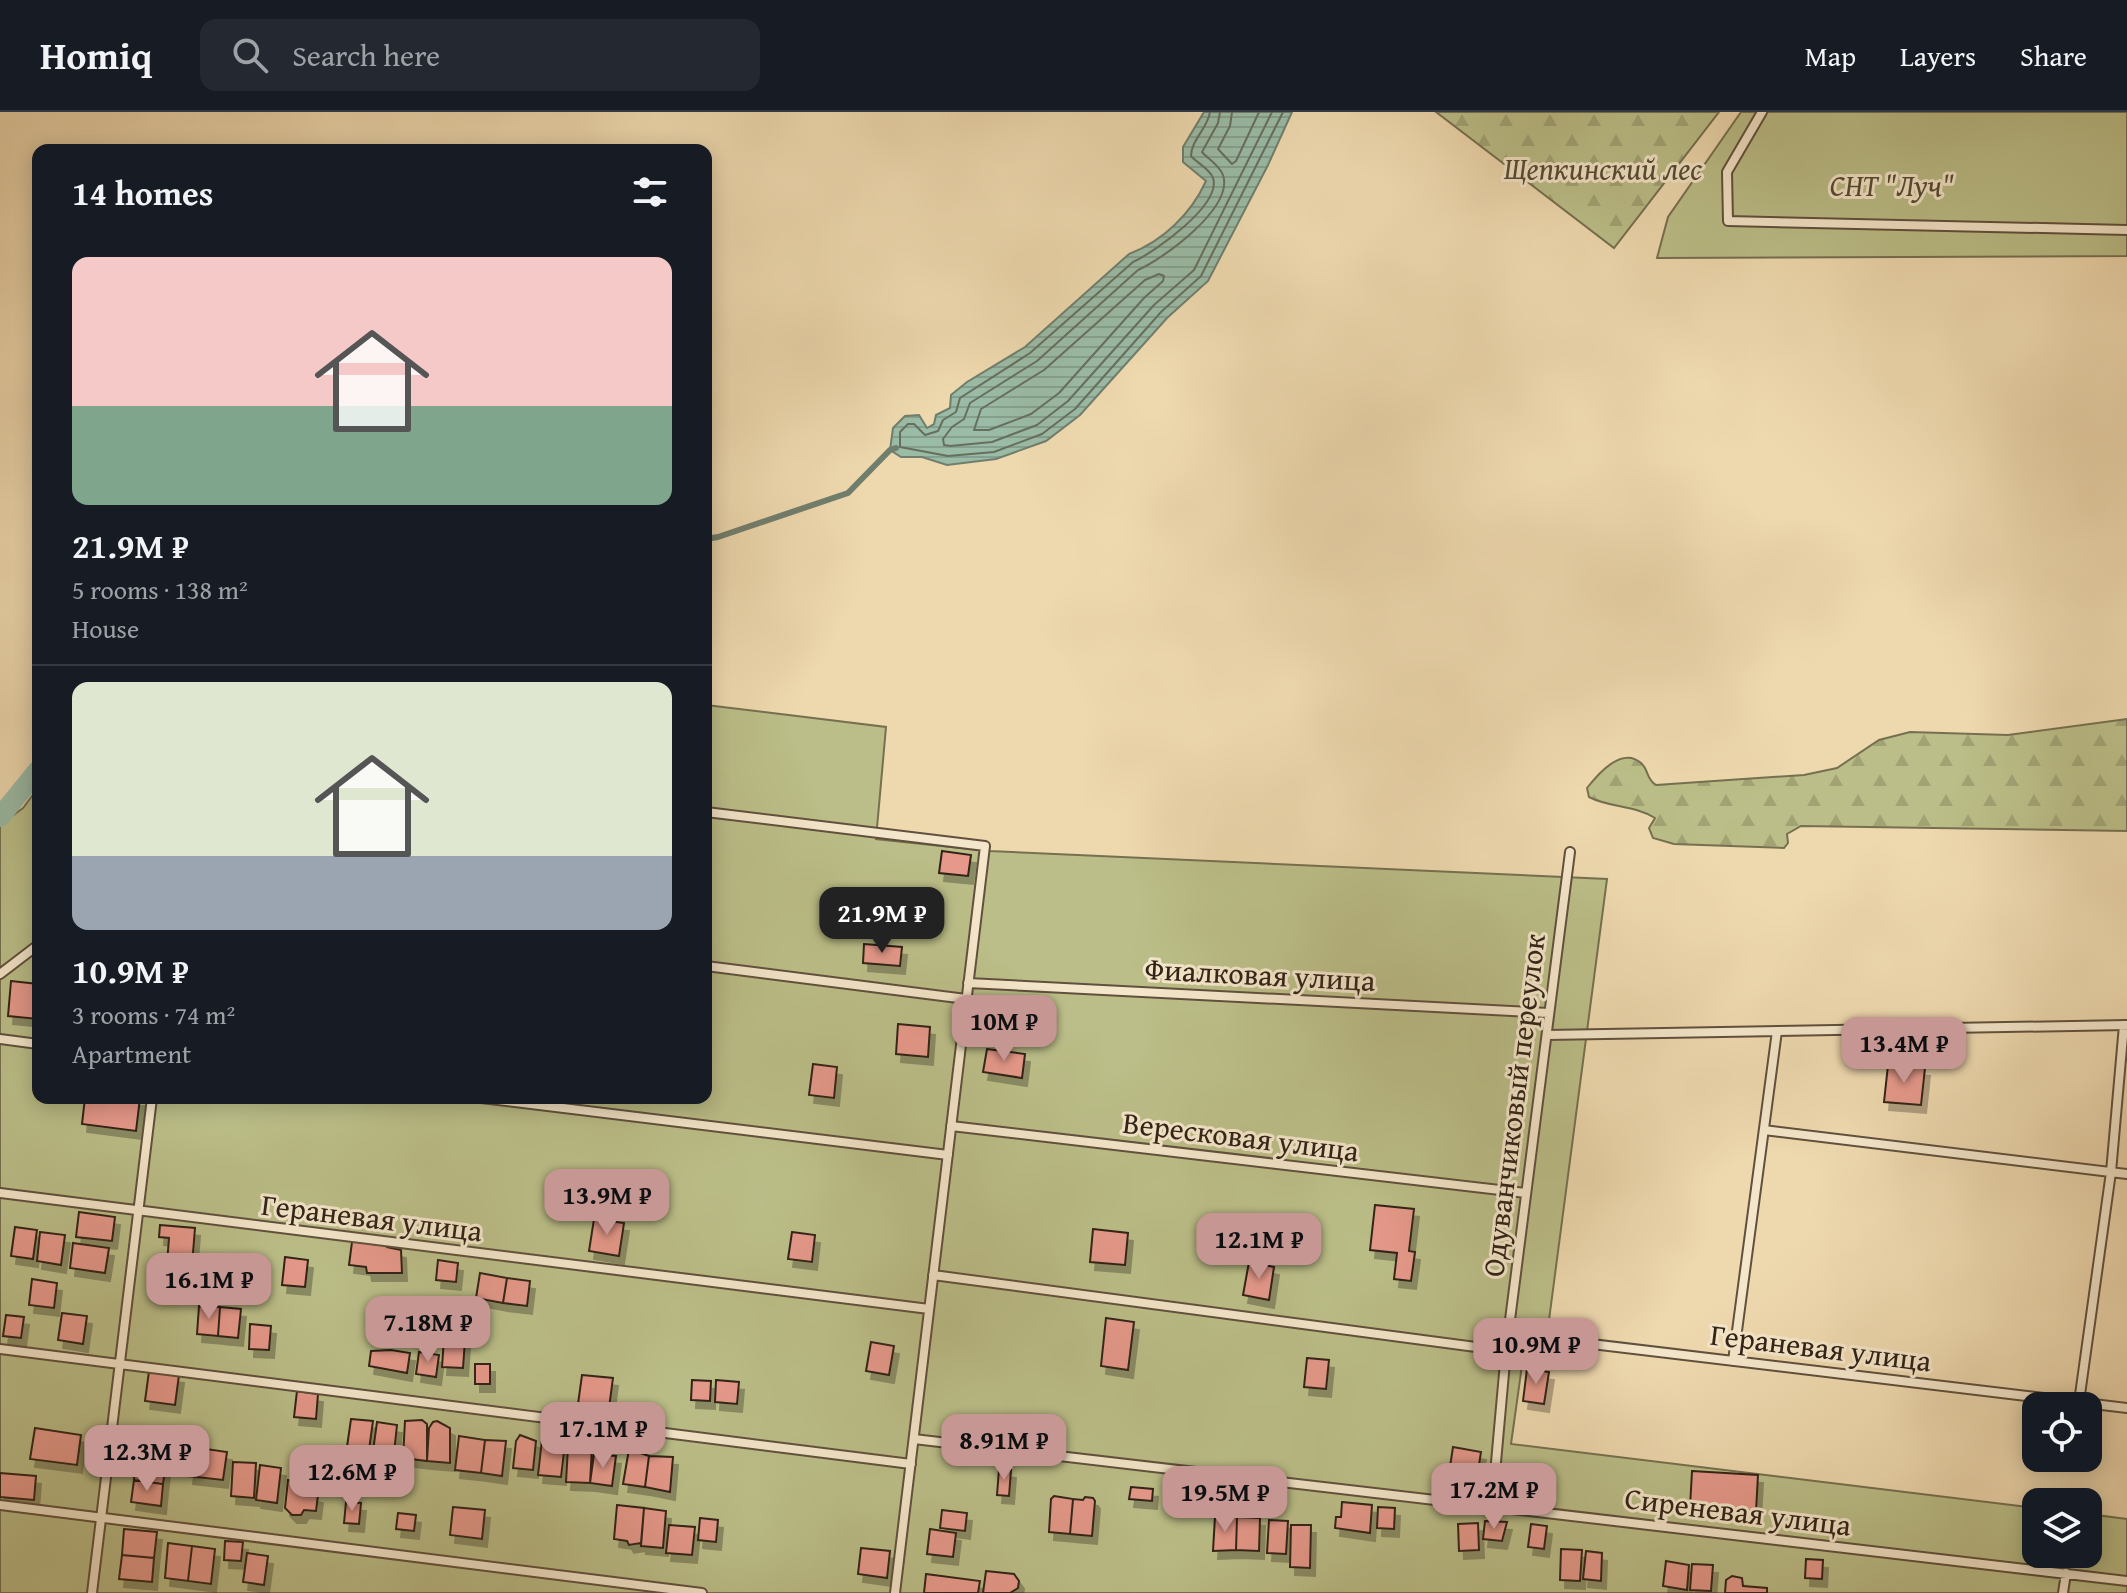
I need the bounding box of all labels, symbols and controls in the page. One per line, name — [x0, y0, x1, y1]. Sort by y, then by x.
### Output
search box — [200, 19, 760, 91]
text: Homiq — [40, 27, 152, 83]
icon: search — [228, 33, 272, 77]
text: Search here — [292, 33, 440, 77]
text: Map — [1805, 35, 1856, 76]
text: Layers — [1900, 35, 1976, 76]
text: Share — [2020, 35, 2087, 76]
park label: Щепкинский лес — [1504, 146, 1703, 190]
park label: СНТ "Луч" — [1830, 163, 1954, 207]
text: 14 homes — [72, 168, 213, 217]
icon: filters — [628, 170, 672, 214]
icon: home — [300, 309, 444, 453]
text: 21.9M ₽ — [72, 521, 189, 570]
text: 5 rooms · 138 m² — [72, 570, 248, 609]
text: House — [72, 609, 139, 648]
icon: home — [300, 734, 444, 878]
pin: 21.9M ₽ — [808, 887, 956, 955]
text: 21.9M ₽ — [837, 893, 927, 932]
street label: Одуванчиковый переулок — [1470, 931, 1556, 1279]
text: 10.9M ₽ — [72, 946, 189, 995]
street label: Фиалковая улица — [1144, 946, 1377, 1002]
text: 3 rooms · 74 m² — [72, 995, 235, 1034]
pin: 10M ₽ — [948, 995, 1060, 1063]
text: 10M ₽ — [970, 1001, 1038, 1040]
pin: 13.4M ₽ — [1830, 1017, 1978, 1085]
text: 13.4M ₽ — [1859, 1023, 1949, 1062]
text: Apartment — [72, 1034, 191, 1073]
street label: Вересковая улица — [1121, 1100, 1362, 1172]
pin: 13.9M ₽ — [533, 1169, 681, 1237]
text: 13.9M ₽ — [562, 1175, 652, 1214]
street label: Гераневая улица — [259, 1182, 486, 1252]
pin: 12.1M ₽ — [1185, 1213, 1333, 1281]
text: 12.1M ₽ — [1214, 1219, 1304, 1258]
pin: 16.1M ₽ — [135, 1253, 283, 1321]
text: 16.1M ₽ — [164, 1259, 254, 1298]
pin: 7.18M ₽ — [354, 1296, 502, 1364]
text: 7.18M ₽ — [383, 1302, 473, 1341]
street label: Гераневая улица — [1708, 1312, 1935, 1382]
pin: 10.9M ₽ — [1462, 1318, 1610, 1386]
text: 10.9M ₽ — [1491, 1324, 1581, 1363]
map controls — [2022, 1392, 2102, 1568]
button: locate — [2022, 1392, 2102, 1472]
pin: 17.1M ₽ — [529, 1402, 677, 1470]
text: 17.1M ₽ — [558, 1408, 648, 1447]
pin: 8.91M ₽ — [930, 1414, 1078, 1482]
text: 8.91M ₽ — [959, 1420, 1049, 1459]
pin: 12.3M ₽ — [73, 1425, 221, 1493]
text: 12.3M ₽ — [102, 1431, 192, 1470]
pin: 12.6M ₽ — [278, 1445, 426, 1513]
text: 12.6M ₽ — [307, 1451, 397, 1490]
pin: 17.2M ₽ — [1420, 1463, 1568, 1531]
pin: 19.5M ₽ — [1151, 1466, 1299, 1534]
text: 17.2M ₽ — [1449, 1469, 1539, 1508]
text: 19.5M ₽ — [1180, 1472, 1270, 1511]
street label: Сиреневая улица — [1622, 1475, 1854, 1547]
button: layers — [2022, 1488, 2102, 1568]

